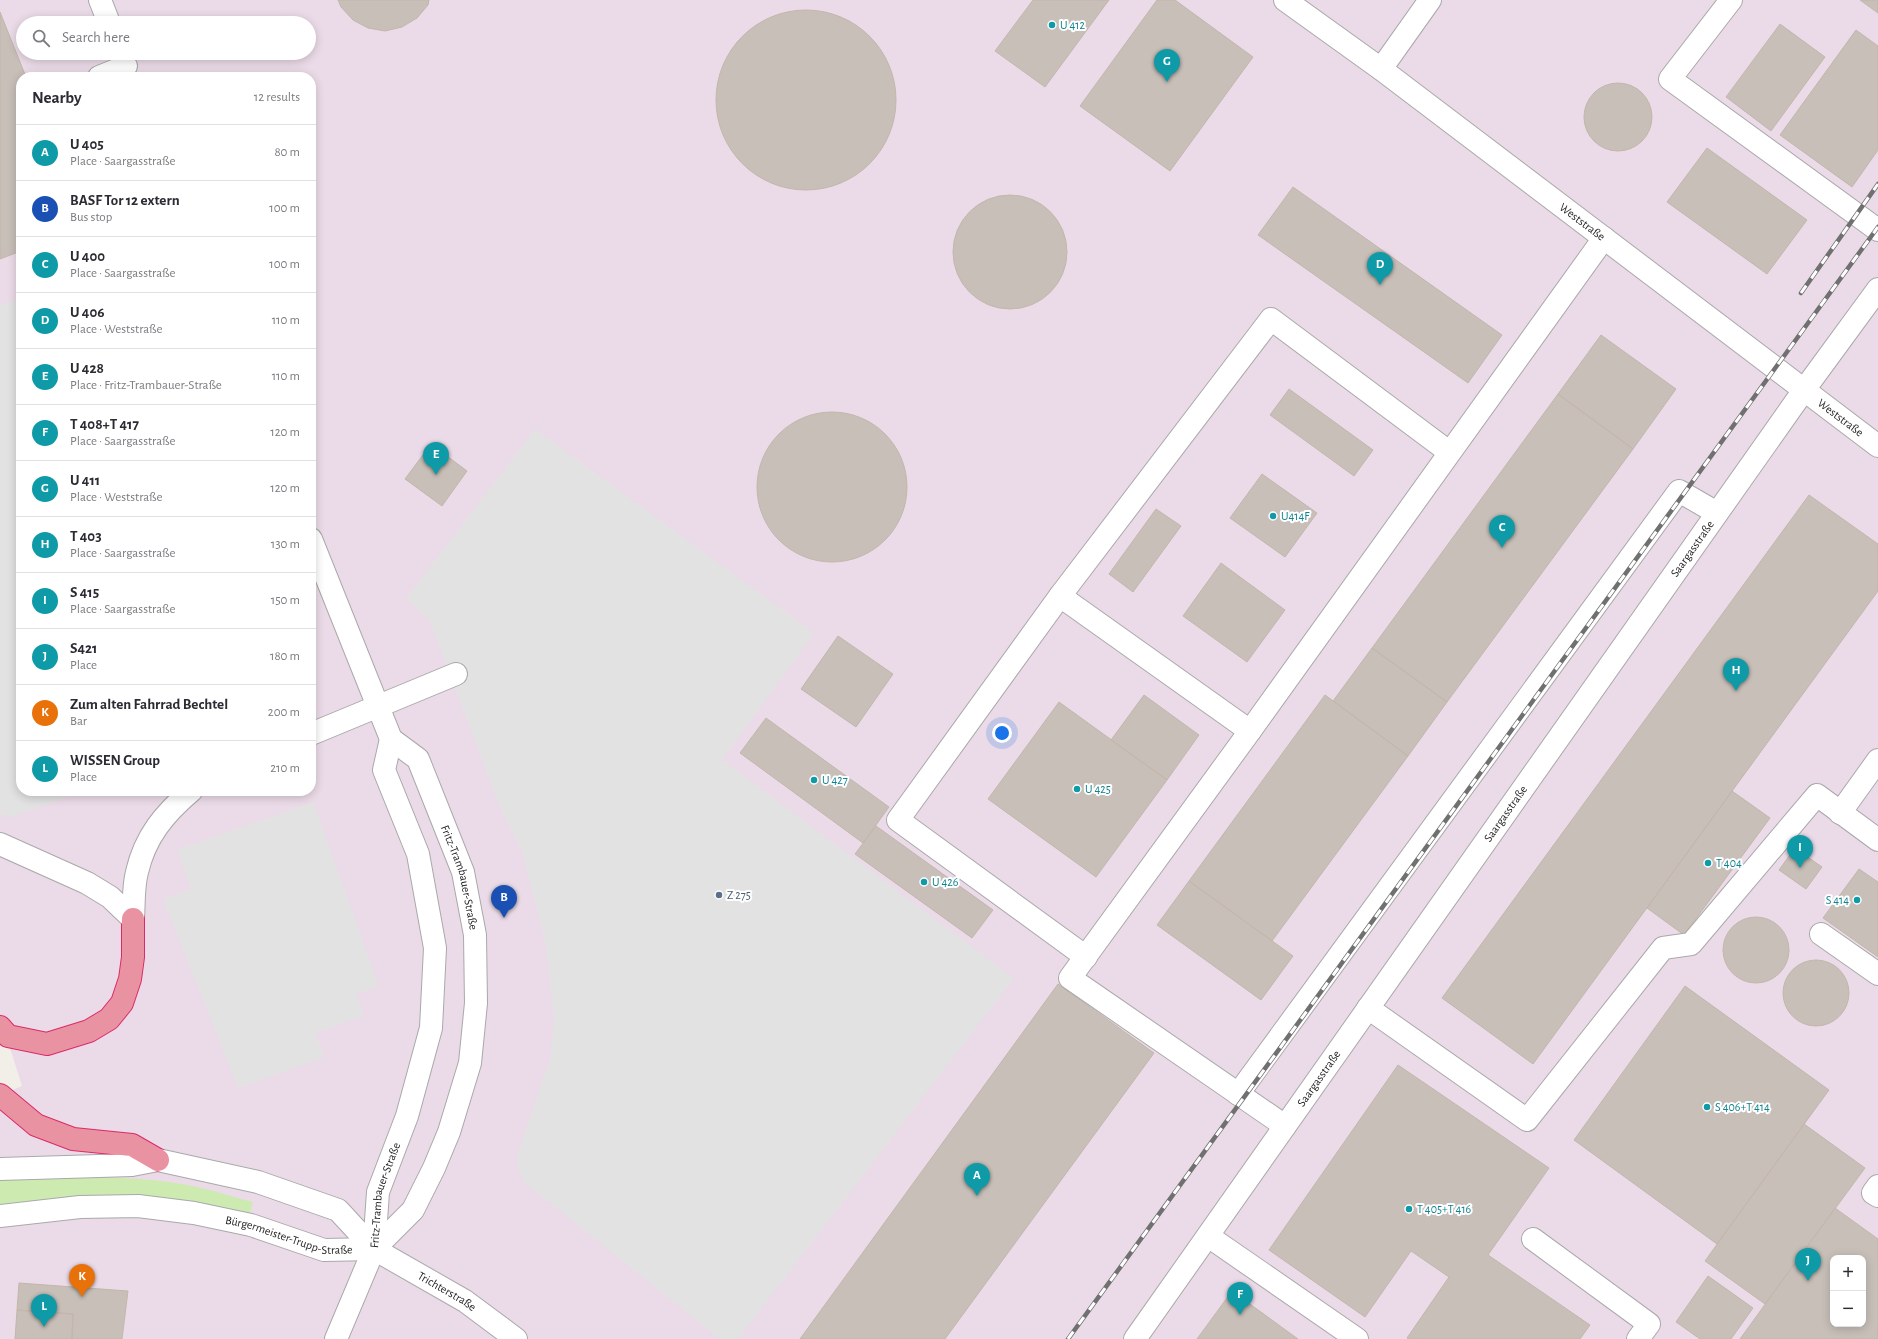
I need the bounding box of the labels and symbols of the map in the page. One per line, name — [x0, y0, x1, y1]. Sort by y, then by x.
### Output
place label: U 412 — [1060, 19, 1085, 31]
marker: U 412 — [1047, 20, 1057, 30]
pin: G — [1154, 49, 1180, 82]
street label: Weststraße — [1557, 201, 1607, 243]
pin: D — [1367, 252, 1393, 285]
street label: Weststraße — [1815, 397, 1866, 439]
pin: E — [423, 442, 449, 475]
place label: U414F — [1281, 510, 1310, 522]
marker: U414F — [1268, 511, 1278, 521]
pin: C — [1489, 515, 1515, 548]
street label: Saargasstraße — [1668, 518, 1716, 579]
pin: H — [1723, 658, 1749, 691]
your location — [992, 723, 1012, 743]
place label: U 427 — [822, 774, 848, 786]
marker: U 427 — [809, 775, 819, 785]
place label: U 425 — [1085, 783, 1111, 795]
street label: Saargasstraße — [1482, 783, 1529, 844]
marker: U 425 — [1072, 784, 1082, 794]
street label: Fritz-Trambauer-Straße — [439, 823, 480, 931]
pin: I — [1787, 835, 1813, 868]
place label: T 404 — [1716, 857, 1742, 869]
marker: T 404 — [1703, 858, 1713, 868]
place label: U 426 — [932, 876, 959, 888]
marker: U 426 — [919, 877, 929, 887]
pin: B — [491, 885, 517, 918]
place label: Z 275 — [727, 889, 751, 901]
marker: Z 275 — [714, 890, 724, 900]
place label: S 414 — [1826, 894, 1849, 906]
marker: S 414 — [1852, 895, 1862, 905]
street label: Saargasstraße — [1295, 1048, 1343, 1109]
place label: S 406+T 414 — [1715, 1101, 1770, 1113]
marker: S 406+T 414 — [1702, 1102, 1712, 1112]
street label: Fritz-Trambauer-Straße — [368, 1141, 402, 1248]
pin: A — [964, 1163, 990, 1196]
place label: T 405+T 416 — [1417, 1203, 1472, 1215]
marker: T 405+T 416 — [1404, 1204, 1414, 1214]
street label: Bürgermeister-Trupp-Straße — [224, 1214, 353, 1256]
pin: J — [1795, 1248, 1821, 1281]
pin: K — [69, 1264, 95, 1297]
street label: Trichterstraße — [416, 1269, 478, 1313]
pin: F — [1227, 1282, 1253, 1315]
pin: L — [31, 1294, 57, 1327]

